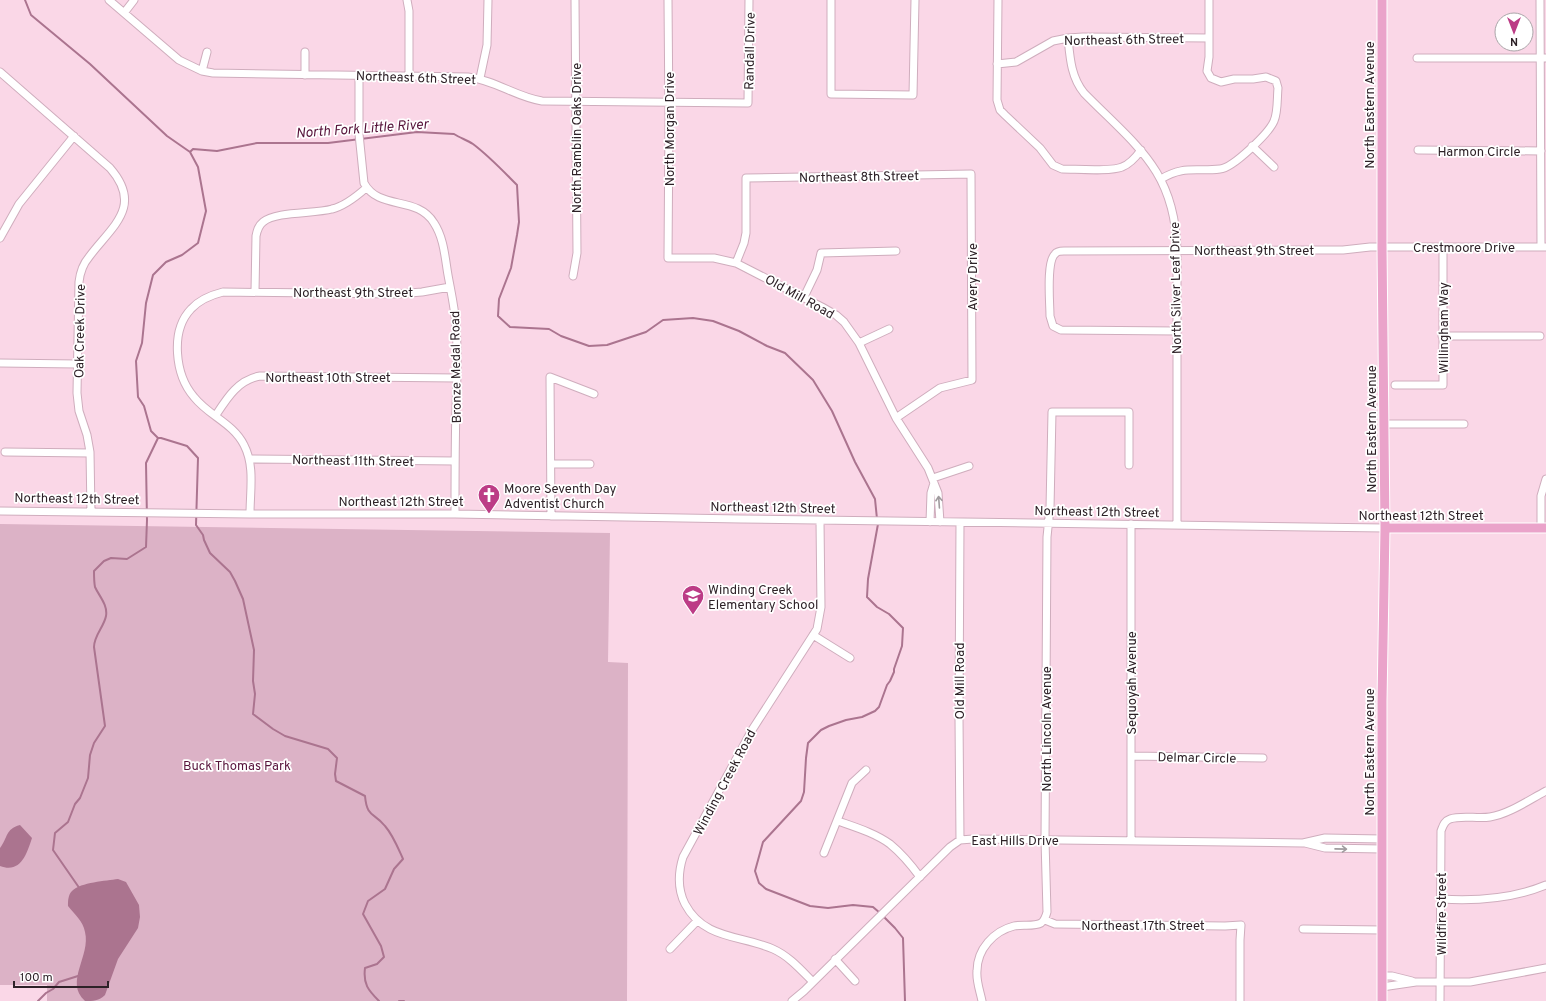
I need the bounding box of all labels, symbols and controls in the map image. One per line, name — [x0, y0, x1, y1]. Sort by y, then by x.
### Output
street label: Randall Drive — [742, 12, 760, 90]
north arrow — [1494, 12, 1534, 52]
street label: Northeast 6th Street — [1064, 32, 1184, 50]
text: N — [1510, 34, 1518, 48]
street label: North Eastern Avenue — [1363, 41, 1379, 169]
street label: North Ramblin Oaks Drive — [570, 63, 586, 213]
street label: Northeast 6th Street — [356, 69, 476, 89]
street label: North Morgan Drive — [663, 72, 679, 186]
water label: North Fork Little River — [295, 116, 431, 143]
street label: Harmon Circle — [1438, 145, 1520, 161]
street label: Northeast 8th Street — [799, 169, 919, 187]
street label: North Silver Leaf Drive — [1168, 222, 1186, 354]
street label: Crestmoore Drive — [1413, 241, 1515, 257]
street label: Avery Drive — [966, 243, 982, 311]
street label: Northeast 9th Street — [1194, 244, 1314, 260]
street label: Old Mill Road — [761, 272, 837, 323]
street label: Willingham Way — [1437, 282, 1453, 374]
street label: Oak Creek Drive — [72, 284, 90, 378]
street label: Northeast 9th Street — [293, 286, 413, 302]
street label: Bronze Medal Road — [448, 310, 466, 423]
street label: North Eastern Avenue — [1365, 365, 1381, 493]
street label: Northeast 10th Street — [265, 371, 391, 387]
street label: Northeast 11th Street — [292, 453, 414, 471]
church icon: Moore Seventh Day Adventist Church — [476, 482, 502, 515]
place label: Moore Seventh Day Adventist Church — [504, 482, 617, 513]
street label: Northeast 12th Street — [14, 491, 140, 509]
street label: Northeast 12th Street — [338, 495, 464, 511]
one-way arrow — [936, 496, 943, 509]
street label: Northeast 12th Street — [710, 500, 836, 518]
street label: Northeast 12th Street — [1034, 504, 1160, 522]
street label: Northeast 12th Street — [1358, 509, 1484, 525]
school or university icon: Winding Creek Elementary School — [680, 583, 706, 616]
place label: Winding Creek Elementary School — [708, 583, 818, 614]
street label: Sequoyah Avenue — [1125, 631, 1141, 735]
street label: Old Mill Road — [953, 643, 969, 719]
street label: North Lincoln Avenue — [1040, 666, 1056, 792]
street label: North Eastern Avenue — [1363, 688, 1379, 816]
street label: Winding Creek Road — [691, 727, 760, 839]
street label: Delmar Circle — [1157, 750, 1236, 768]
park label: Buck Thomas Park — [183, 759, 291, 775]
street label: East Hills Drive — [971, 834, 1059, 850]
one-way arrow — [1334, 845, 1347, 853]
street label: Wildfire Street — [1435, 872, 1451, 956]
street label: Northeast 17th Street — [1081, 919, 1205, 935]
scale bar — [14, 963, 108, 989]
text: 100 m — [20, 970, 53, 986]

